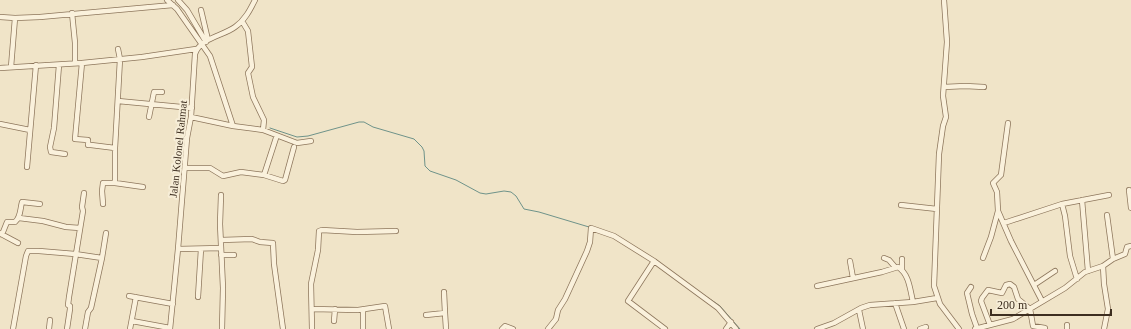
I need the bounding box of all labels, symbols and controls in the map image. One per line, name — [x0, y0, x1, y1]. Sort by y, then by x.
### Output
street label: Jalan Kolonel Rahmat — [167, 100, 189, 198]
scale bar — [991, 291, 1111, 317]
text: 200 m — [997, 298, 1028, 312]

